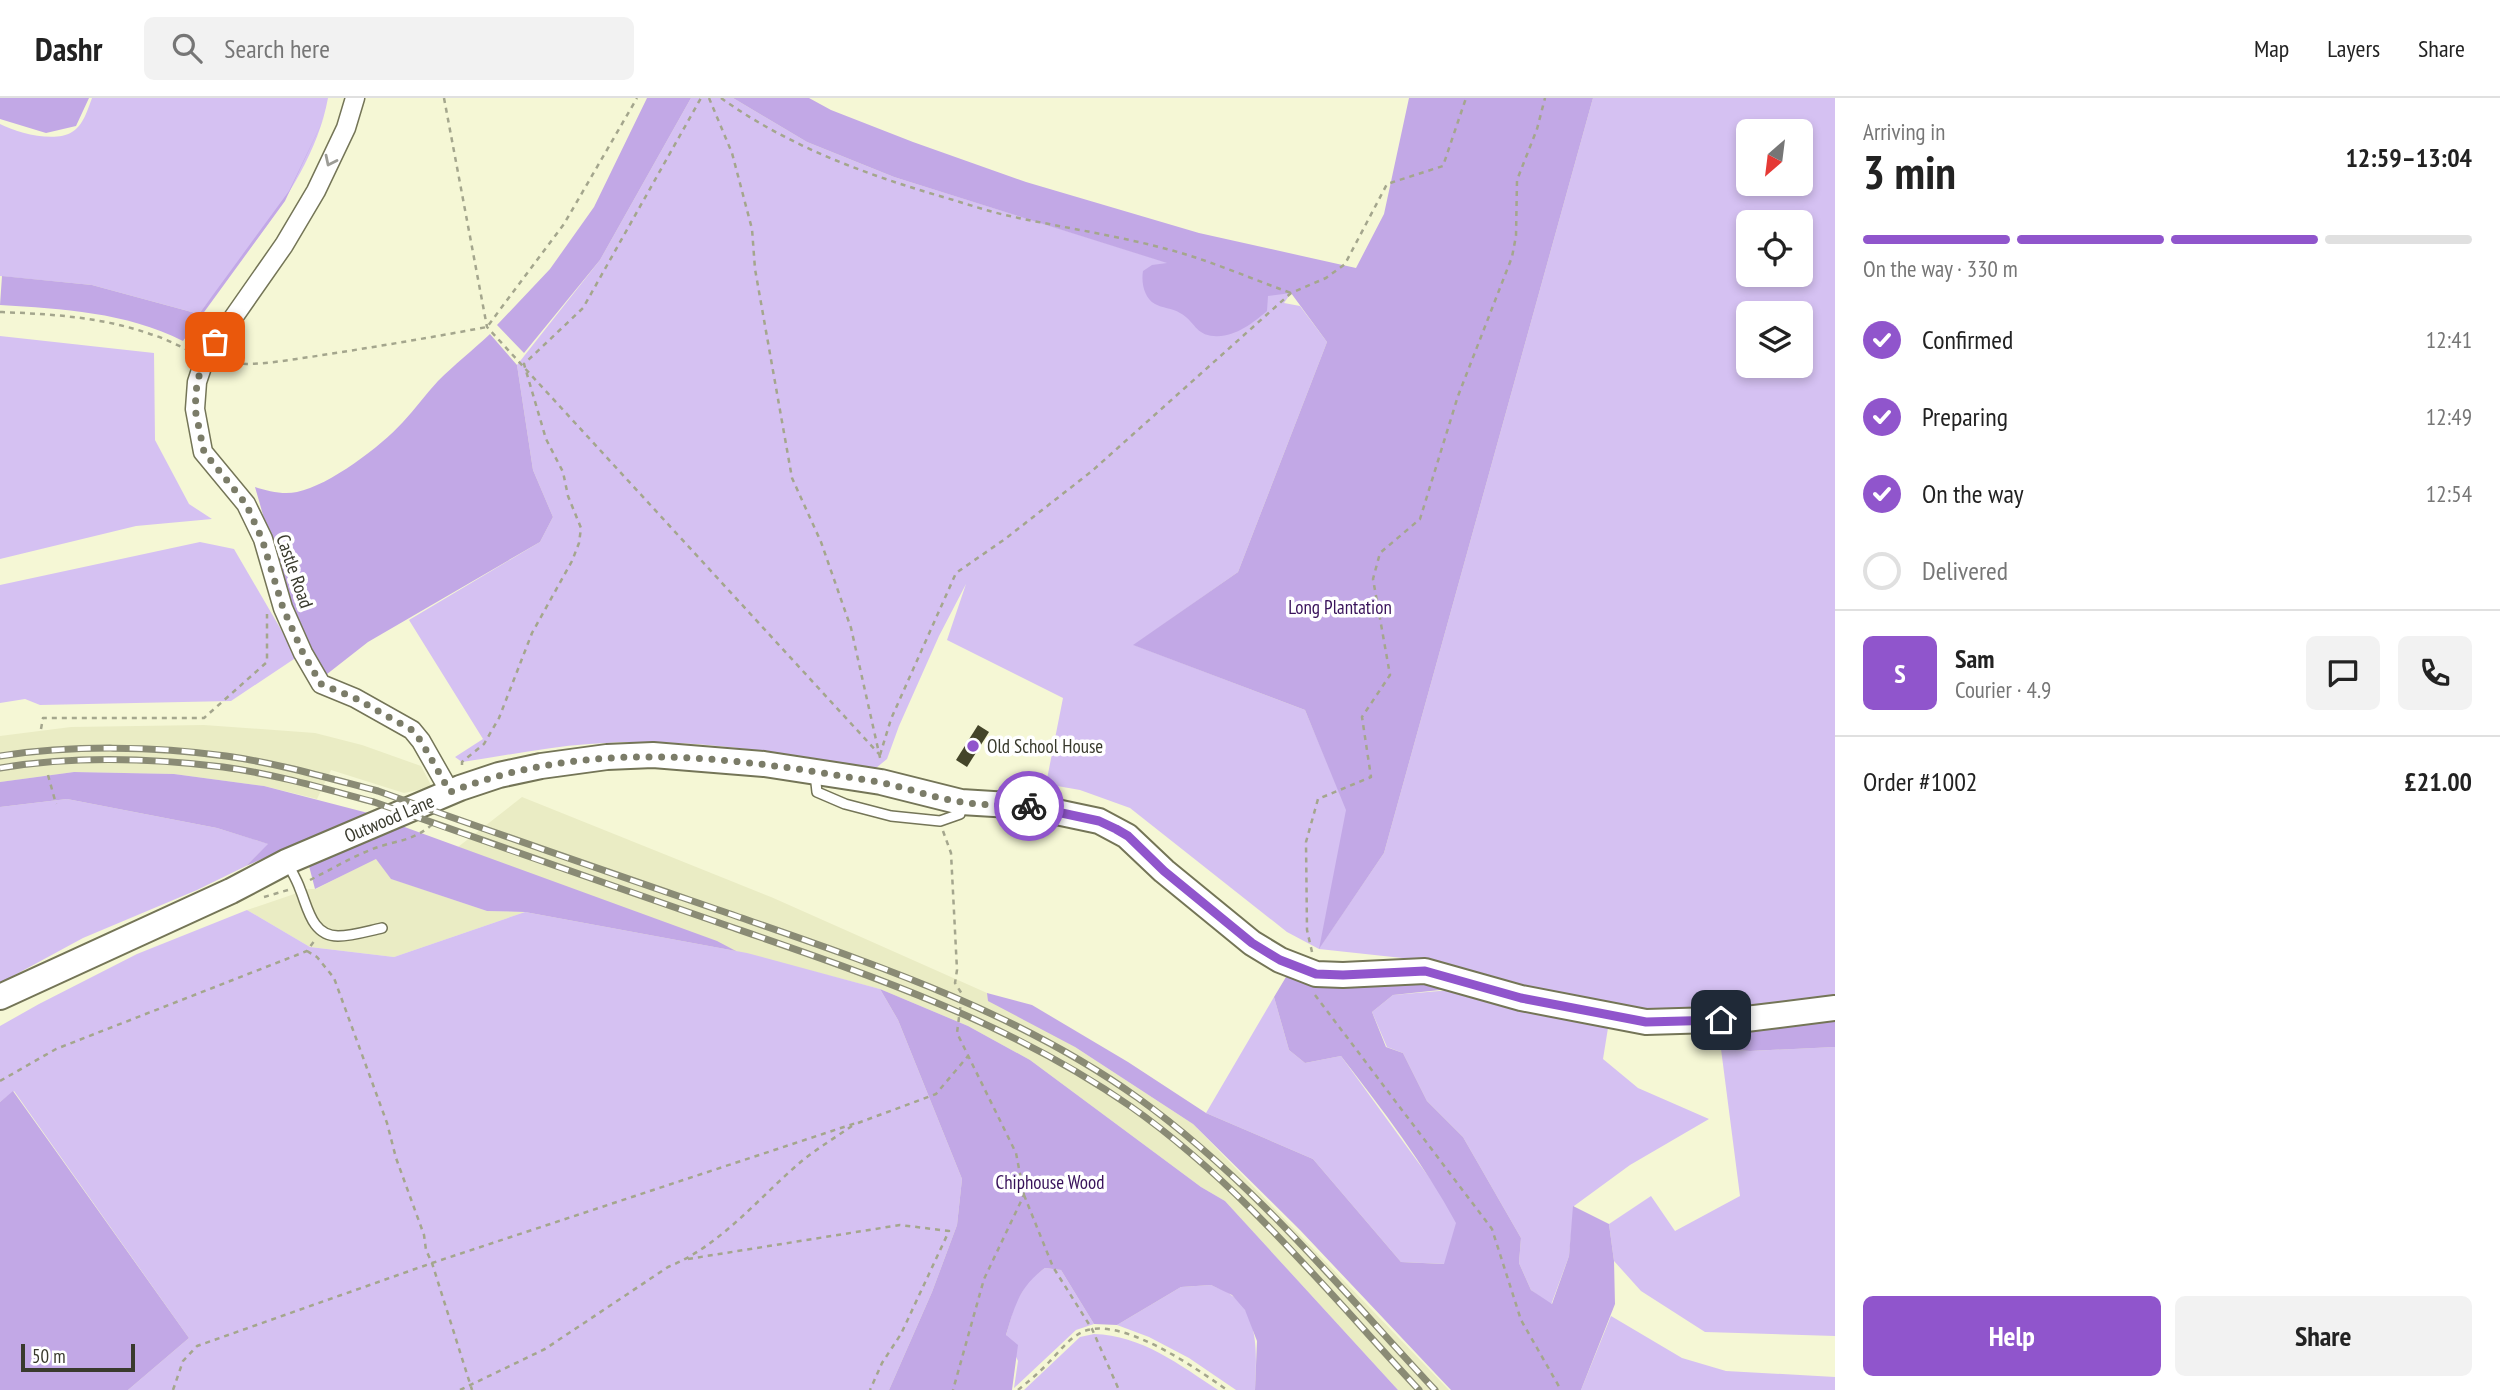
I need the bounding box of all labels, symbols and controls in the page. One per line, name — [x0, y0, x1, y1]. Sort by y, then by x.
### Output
search box — [144, 17, 634, 80]
text: Dashr — [35, 27, 102, 70]
icon: search — [168, 29, 206, 67]
text: Search here — [224, 32, 330, 65]
text: Map — [2254, 33, 2289, 64]
text: Layers — [2327, 33, 2380, 64]
text: Share — [2418, 33, 2465, 64]
text: Arriving in — [1863, 117, 1945, 146]
north arrow — [1736, 119, 1813, 196]
map controls — [1736, 119, 1813, 378]
text: 12:59–13:04 — [2345, 141, 2472, 174]
text: 3 min — [1863, 142, 1956, 202]
one-way arrow — [325, 154, 339, 166]
button: locate — [1736, 210, 1813, 287]
text: On the way · 330 m — [1863, 254, 2018, 283]
button: layers — [1736, 301, 1813, 378]
pin — [185, 312, 245, 372]
icon: check — [1863, 321, 1901, 359]
icon: bag — [196, 323, 234, 361]
text: Confirmed — [1922, 323, 2013, 356]
text: 12:41 — [2426, 325, 2472, 354]
icon: check — [1863, 398, 1901, 436]
text: Preparing — [1922, 400, 2008, 433]
text: 12:49 — [2426, 402, 2472, 431]
icon: check — [1863, 475, 1901, 513]
text: On the way — [1922, 477, 2024, 510]
text: 12:54 — [2426, 479, 2472, 508]
street label: Castle Road — [271, 531, 319, 611]
text: Delivered — [1922, 554, 2008, 587]
park label: Long Plantation — [1288, 595, 1392, 619]
button: chat — [2306, 636, 2380, 710]
button: phone — [2398, 636, 2472, 710]
text: Sam — [1955, 642, 1994, 675]
text: S — [1894, 657, 1906, 690]
text: Courier · 4.9 — [1955, 675, 2051, 704]
place label: Old School House — [987, 734, 1103, 758]
marker: Old School House — [965, 738, 981, 754]
text: Order #1002 — [1863, 765, 1978, 798]
text: £21.00 — [2404, 765, 2472, 798]
courier — [994, 771, 1064, 841]
icon: bike — [1010, 787, 1048, 825]
street label: Outwood Lane — [341, 788, 438, 848]
pin — [1691, 990, 1751, 1050]
icon: home — [1702, 1001, 1740, 1039]
park label: Chiphouse Wood — [996, 1170, 1104, 1194]
button: Help — [1863, 1296, 2161, 1376]
button: Share — [2175, 1296, 2472, 1376]
scale bar — [21, 1341, 135, 1373]
text: 50 m — [32, 1344, 66, 1368]

